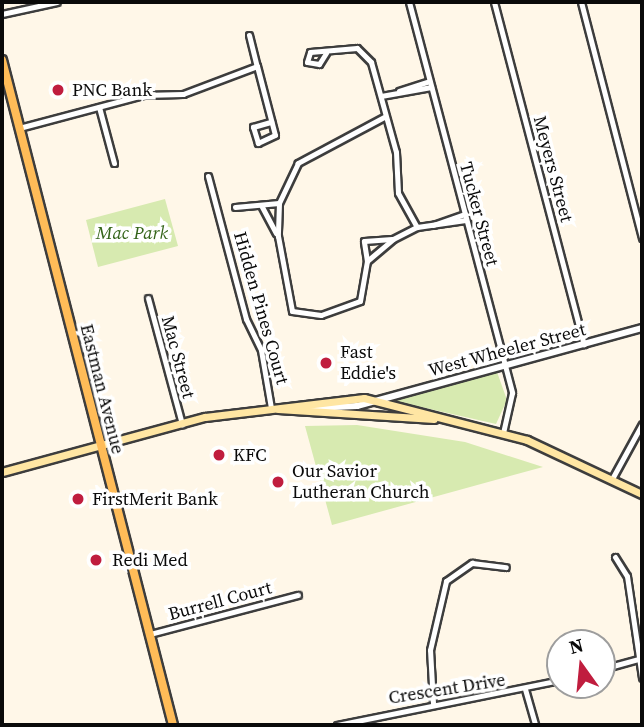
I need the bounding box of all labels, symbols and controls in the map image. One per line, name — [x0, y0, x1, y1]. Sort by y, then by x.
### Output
place label: PNC Bank — [72, 79, 152, 101]
marker: PNC Bank — [50, 82, 66, 98]
street label: Meyers Street — [528, 114, 578, 224]
street label: Tucker Street — [455, 160, 503, 268]
park label: Mac Park — [96, 222, 168, 244]
street label: Hidden Pines Court — [229, 229, 293, 387]
street label: Mac Street — [157, 313, 199, 401]
street label: West Wheeler Street — [426, 319, 588, 381]
street label: Eastman Avenue — [75, 322, 129, 456]
place label: Fast Eddie's — [340, 342, 396, 384]
marker: Fast Eddie's — [318, 355, 334, 371]
place label: KFC — [233, 444, 267, 466]
marker: KFC — [211, 447, 227, 463]
place label: Our Savior Lutheran Church — [292, 461, 430, 504]
marker: Our Savior Lutheran Church — [270, 474, 286, 490]
place label: FirstMerit Bank — [92, 488, 218, 510]
marker: FirstMerit Bank — [70, 491, 86, 507]
place label: Redi Med — [112, 549, 188, 571]
marker: Redi Med — [86, 550, 106, 570]
street label: Burrell Court — [166, 577, 274, 625]
north arrow — [546, 629, 616, 699]
text: N — [566, 631, 586, 660]
street label: Crescent Drive — [387, 669, 507, 709]

